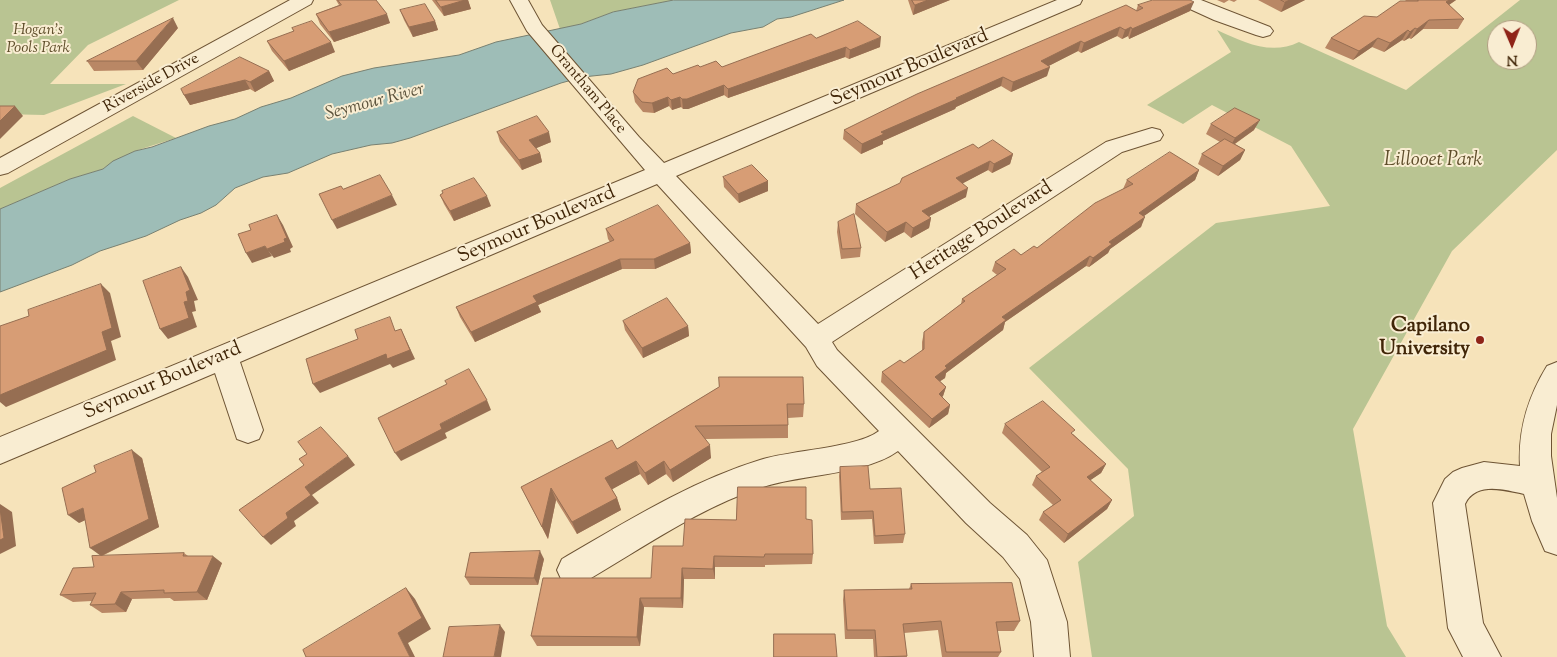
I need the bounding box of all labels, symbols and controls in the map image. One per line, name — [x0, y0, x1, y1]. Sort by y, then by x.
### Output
north arrow — [1487, 20, 1537, 70]
park label: Hogan's Pools Park — [6, 21, 70, 59]
street label: Seymour Boulevard — [827, 25, 993, 113]
street label: Grantham Place — [544, 42, 630, 138]
text: N — [1506, 49, 1518, 69]
street label: Riverside Drive — [101, 50, 203, 118]
water label: Seymour River — [323, 79, 427, 127]
park label: Lillooet Park — [1384, 150, 1482, 174]
street label: Heritage Boulevard — [906, 177, 1058, 287]
street label: Seymour Boulevard — [454, 182, 620, 270]
place label: Capilano University — [1379, 316, 1470, 363]
marker: Capilano University — [1474, 334, 1486, 346]
street label: Seymour Boulevard — [80, 338, 246, 426]

